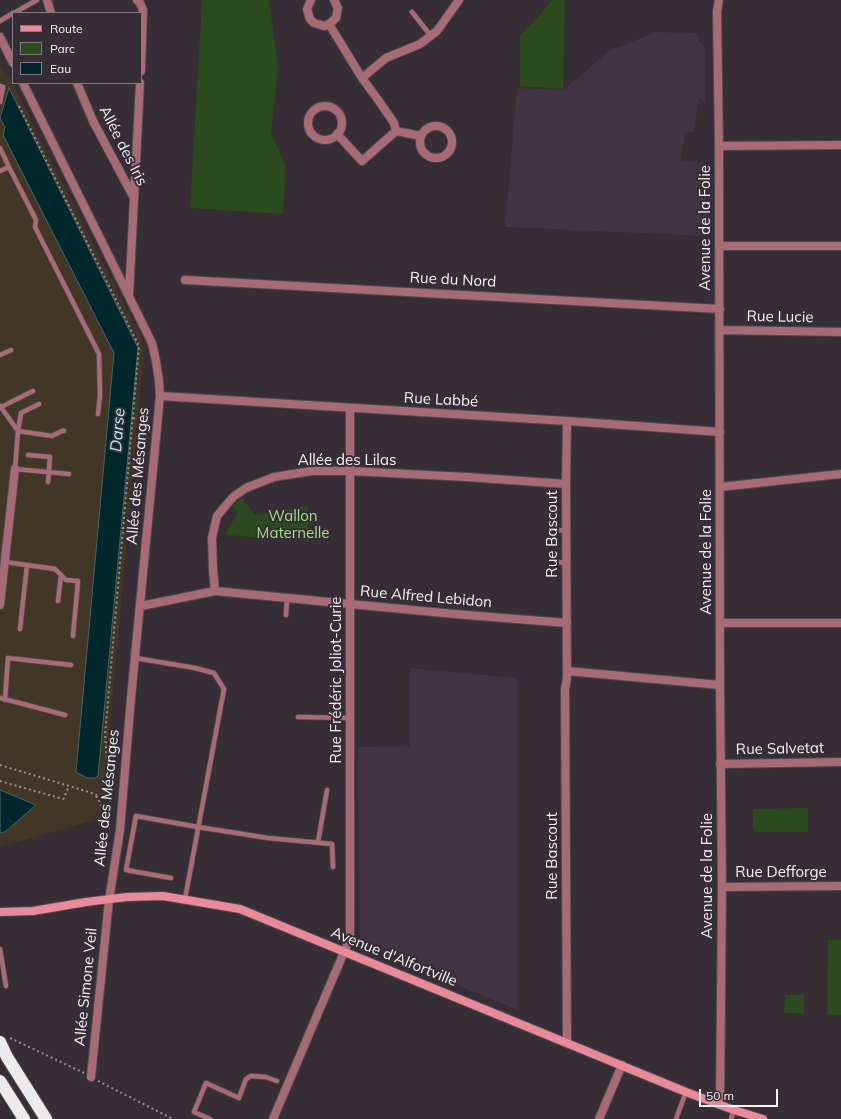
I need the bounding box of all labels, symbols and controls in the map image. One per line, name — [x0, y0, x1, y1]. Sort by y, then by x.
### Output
legend — [12, 12, 142, 84]
text: Route — [50, 21, 83, 36]
text: Parc — [50, 41, 75, 56]
text: Eau — [50, 61, 71, 76]
street label: Allée des Iris — [95, 103, 151, 189]
street label: Avenue de la Folie — [696, 165, 714, 291]
street label: Rue du Nord — [409, 269, 497, 291]
street label: Rue Lucie — [746, 307, 814, 327]
street label: Rue Labbé — [403, 389, 479, 411]
water label: Darse — [107, 407, 129, 453]
street label: Allée des Mésanges — [123, 407, 153, 545]
street label: Allée des Lilas — [298, 451, 396, 469]
street label: Avenue de la Folie — [697, 489, 715, 615]
street label: Rue Bascout — [543, 490, 561, 578]
park label: Wallon Maternelle — [257, 507, 329, 542]
street label: Rue Alfred Lebidon — [359, 582, 493, 612]
street label: Rue Frédéric Joliot-Curie — [327, 597, 345, 763]
street label: Allée des Mésanges — [91, 729, 123, 867]
street label: Rue Salvetat — [736, 739, 824, 759]
street label: Rue Bascout — [543, 812, 561, 900]
street label: Avenue de la Folie — [698, 813, 716, 939]
street label: Rue Defforge — [735, 863, 827, 881]
street label: Avenue d'Alfortville — [328, 923, 460, 991]
street label: Allée Simone Veil — [71, 927, 101, 1047]
scale bar — [701, 1081, 780, 1107]
text: 50 m — [706, 1088, 734, 1103]

